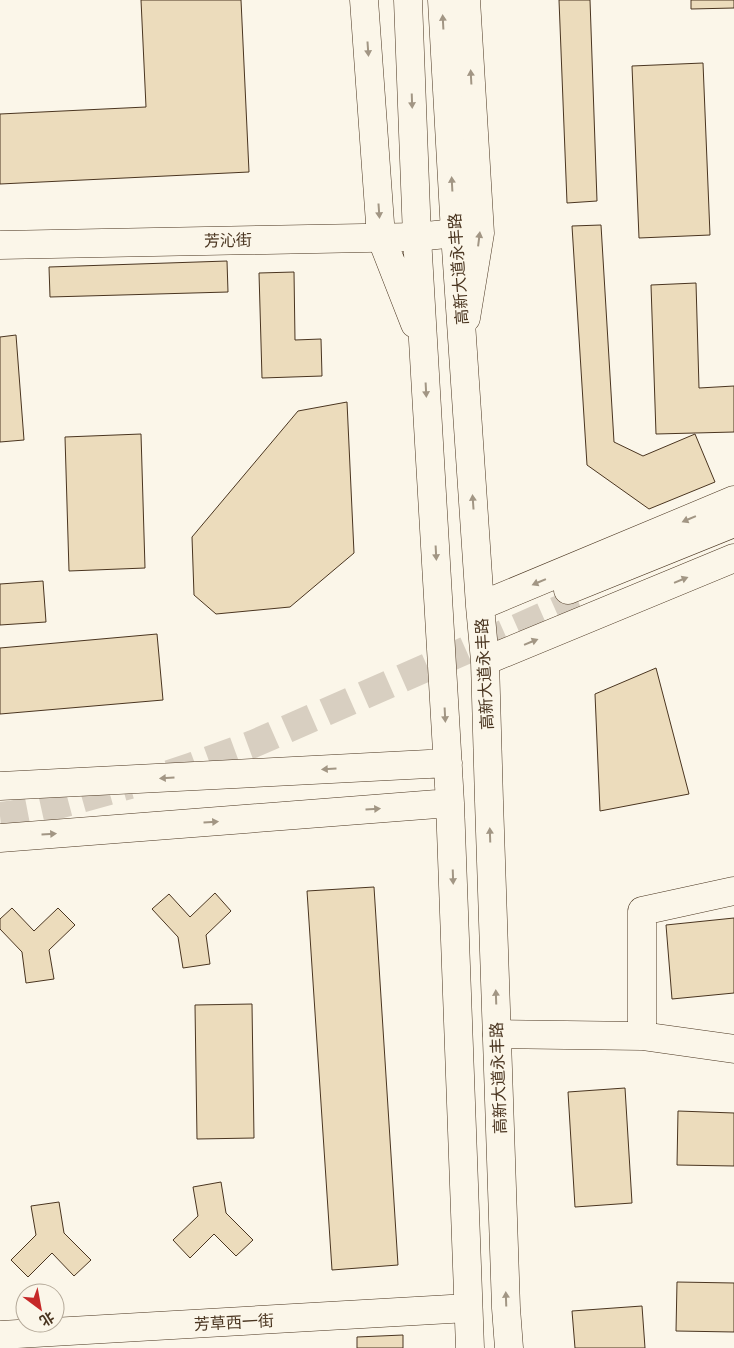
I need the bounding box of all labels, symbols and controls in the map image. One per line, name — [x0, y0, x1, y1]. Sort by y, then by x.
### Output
one-way arrow — [438, 14, 446, 30]
one-way arrow — [364, 41, 372, 57]
one-way arrow — [466, 69, 474, 85]
one-way arrow — [408, 93, 416, 109]
one-way arrow — [448, 176, 456, 192]
one-way arrow — [375, 203, 383, 219]
street label: 高新大道永丰路 — [445, 212, 472, 325]
street label: 芳沁街 — [204, 231, 252, 250]
one-way arrow — [475, 231, 483, 247]
one-way arrow — [423, 383, 431, 399]
one-way arrow — [469, 494, 477, 510]
one-way arrow — [681, 515, 696, 523]
one-way arrow — [432, 545, 440, 561]
one-way arrow — [674, 576, 688, 584]
one-way arrow — [532, 578, 546, 586]
street label: 高新大道永丰路 — [472, 618, 497, 730]
one-way arrow — [523, 638, 538, 646]
one-way arrow — [442, 707, 450, 723]
one-way arrow — [321, 766, 337, 774]
one-way arrow — [159, 774, 175, 782]
one-way arrow — [365, 805, 381, 813]
one-way arrow — [203, 817, 219, 825]
one-way arrow — [486, 826, 494, 842]
one-way arrow — [41, 830, 57, 838]
one-way arrow — [449, 869, 457, 885]
one-way arrow — [491, 989, 499, 1005]
street label: 高新大道永丰路 — [487, 1022, 510, 1134]
north arrow — [15, 1283, 65, 1333]
one-way arrow — [501, 1291, 509, 1307]
text: 北 — [37, 1309, 57, 1330]
street label: 芳草西一街 — [194, 1311, 274, 1334]

